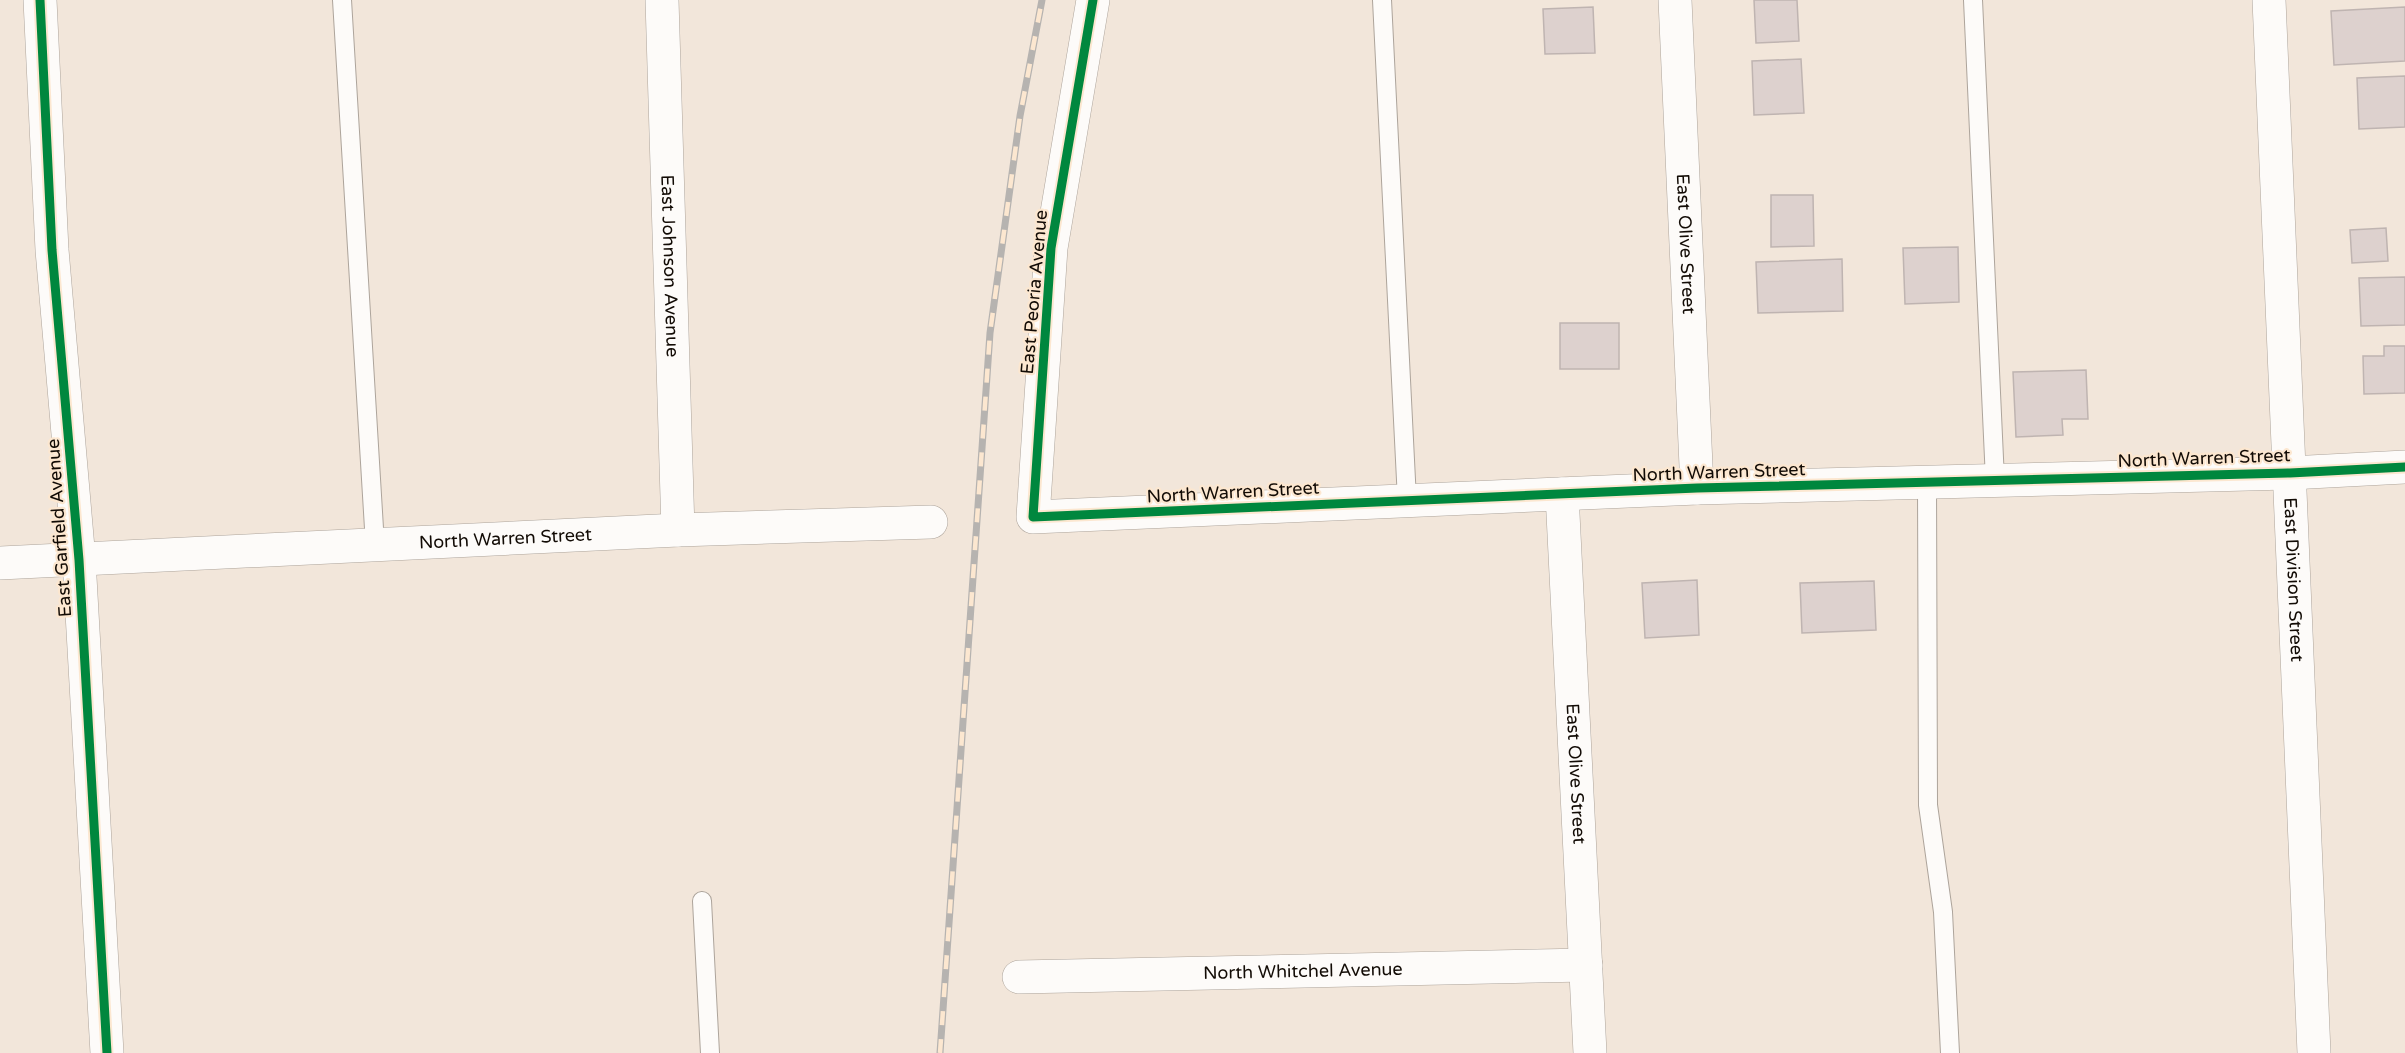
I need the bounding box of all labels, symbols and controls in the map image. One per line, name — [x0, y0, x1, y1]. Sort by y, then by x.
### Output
street label: East Olive Street — [1672, 173, 1700, 315]
street label: East Johnson Avenue — [656, 174, 684, 357]
street label: East Peoria Avenue — [1016, 209, 1052, 375]
street label: East Garfield Avenue — [42, 438, 76, 618]
street label: North Warren Street — [2117, 444, 2291, 472]
street label: North Warren Street — [1632, 458, 1806, 486]
street label: North Warren Street — [1146, 476, 1320, 508]
street label: East Division Street — [2279, 497, 2308, 662]
street label: North Warren Street — [418, 523, 593, 554]
street label: East Olive Street — [1561, 703, 1591, 845]
street label: North Whitchel Avenue — [1203, 958, 1403, 984]

